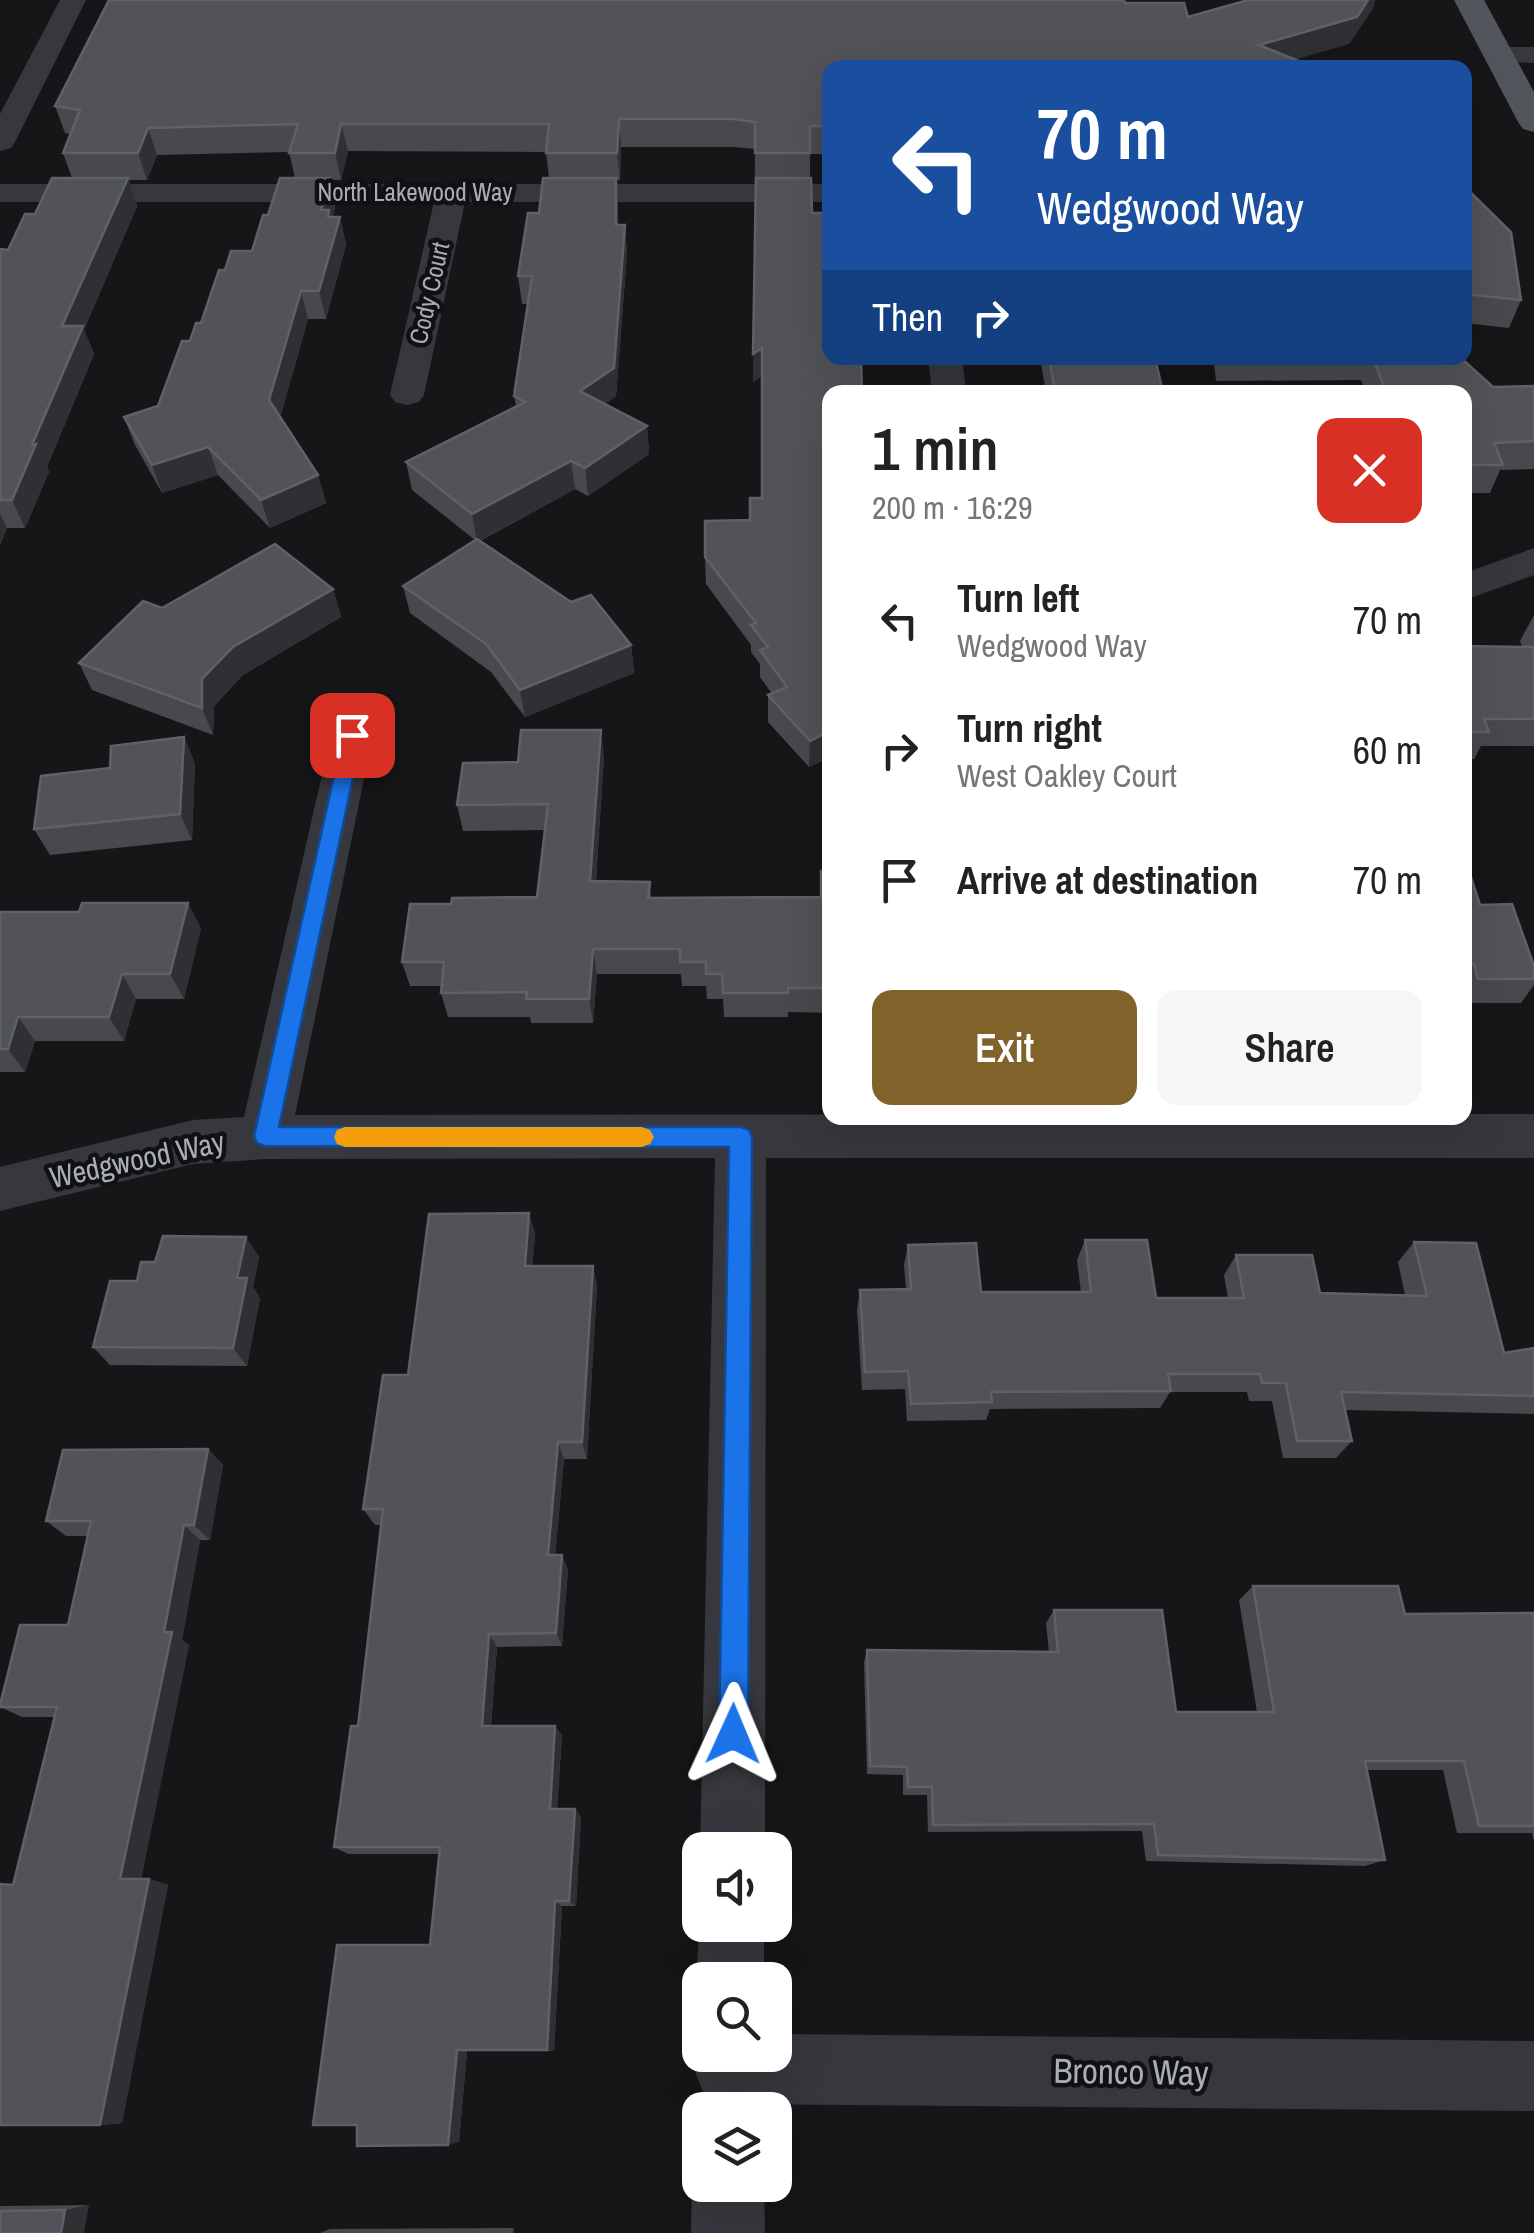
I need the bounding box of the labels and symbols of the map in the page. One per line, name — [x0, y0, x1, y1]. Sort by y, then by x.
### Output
street label: North Lakewood Way — [317, 175, 513, 209]
street label: Cody Court — [401, 238, 457, 347]
pin — [310, 693, 395, 778]
street label: Wedgwood Way — [46, 1121, 229, 1197]
position arrow — [681, 1682, 785, 1786]
street label: Bronco Way — [1053, 2047, 1210, 2096]

